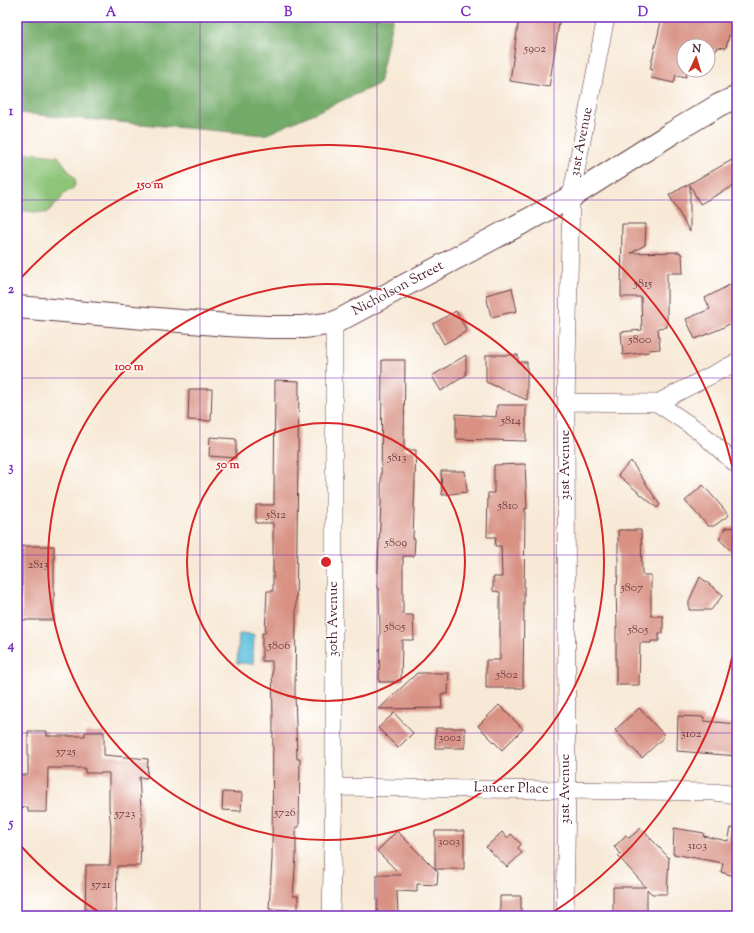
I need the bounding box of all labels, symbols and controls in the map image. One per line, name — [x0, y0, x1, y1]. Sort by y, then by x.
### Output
text: A — [106, 4, 117, 22]
text: B — [284, 4, 293, 22]
text: C — [461, 4, 471, 22]
text: D — [638, 4, 648, 22]
north arrow — [676, 38, 716, 78]
house number: 5902 — [523, 40, 546, 58]
text: N — [691, 41, 702, 57]
text: 1 — [9, 103, 14, 121]
street label: 31st Avenue — [565, 106, 599, 178]
text: 150 m — [135, 176, 164, 194]
street label: Nicholson Street — [349, 256, 448, 322]
house number: 5815 — [633, 275, 652, 293]
text: 2 — [8, 281, 15, 299]
house number: 5800 — [628, 331, 651, 349]
text: 100 m — [113, 358, 144, 376]
house number: 5814 — [500, 412, 521, 430]
street label: 31st Avenue — [556, 430, 576, 500]
house number: 5813 — [386, 449, 407, 467]
text: 50 m — [216, 456, 240, 474]
text: 3 — [8, 459, 14, 477]
house number: 5810 — [497, 497, 518, 515]
house number: 5812 — [265, 506, 286, 524]
house number: 5809 — [384, 534, 407, 552]
centre of rings — [319, 555, 333, 569]
house number: 2813 — [28, 556, 48, 574]
house number: 5807 — [620, 579, 643, 597]
street label: 30th Avenue — [324, 581, 344, 657]
house number: 5805 — [384, 618, 405, 636]
house number: 5805 — [627, 621, 648, 639]
text: 4 — [7, 637, 15, 655]
house number: 5806 — [267, 637, 290, 655]
house number: 5802 — [495, 666, 518, 684]
house number: 3102 — [681, 725, 702, 743]
house number: 3002 — [439, 729, 462, 747]
house number: 5725 — [55, 743, 76, 761]
street label: 31st Avenue — [556, 754, 576, 824]
street label: Lancer Place — [473, 778, 549, 800]
house number: 5726 — [273, 804, 296, 822]
house number: 5723 — [114, 805, 135, 823]
text: 5 — [8, 815, 14, 833]
house number: 3003 — [438, 833, 460, 851]
house number: 3103 — [687, 837, 707, 855]
house number: 5721 — [90, 876, 111, 894]

